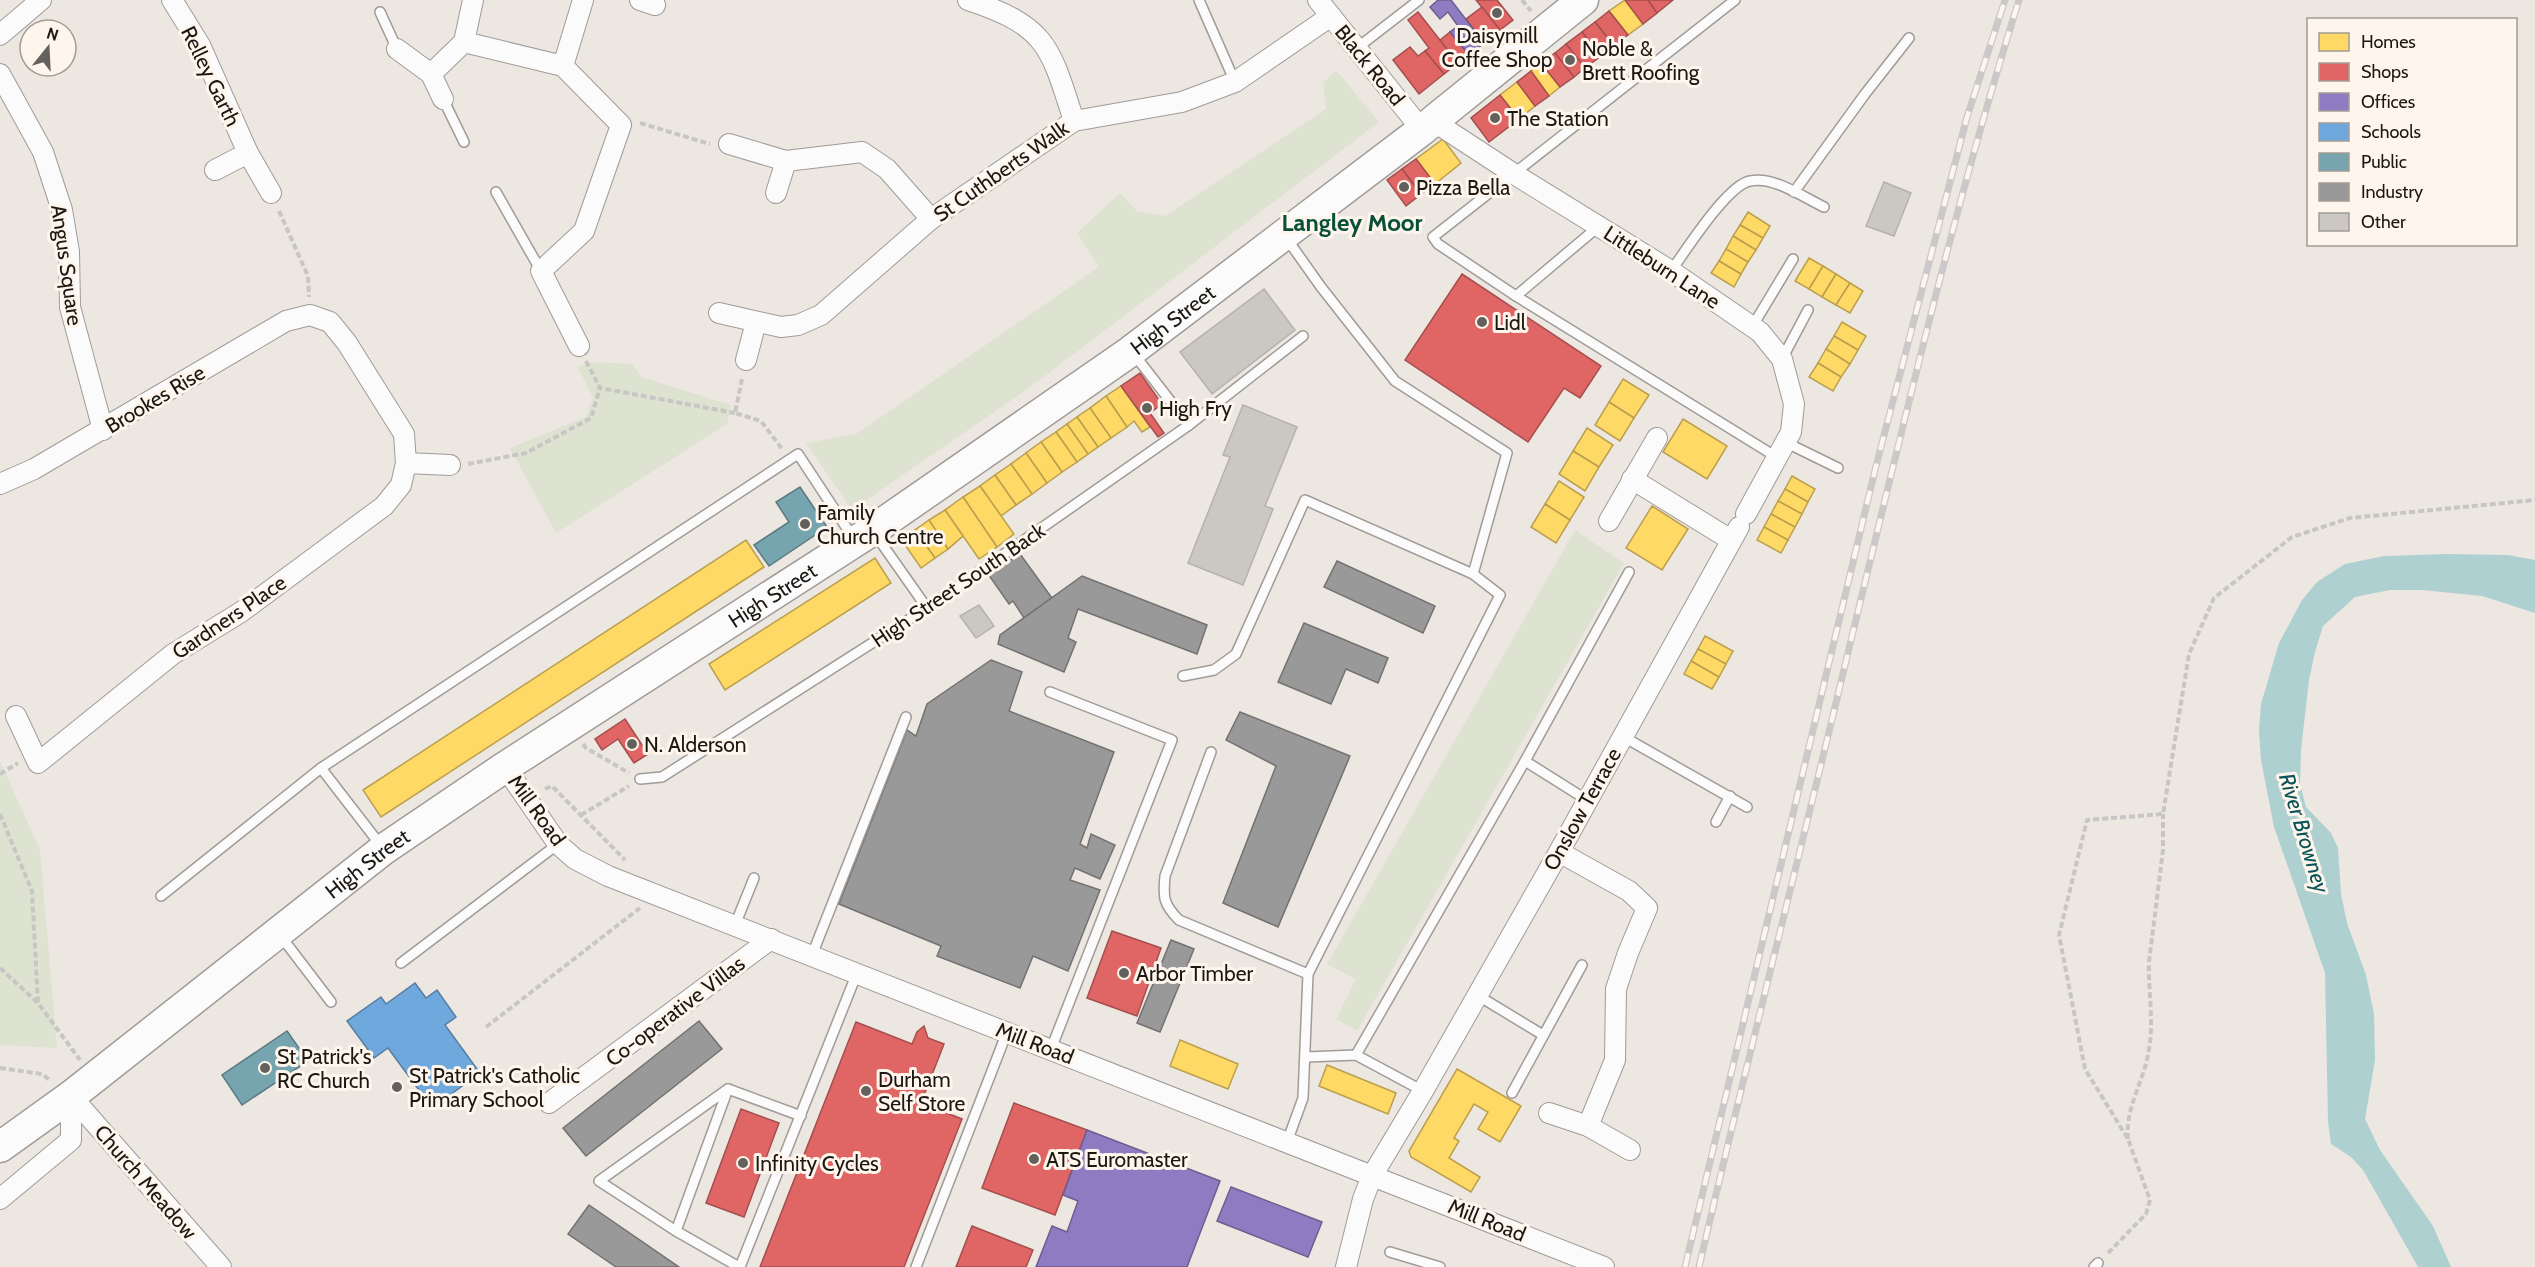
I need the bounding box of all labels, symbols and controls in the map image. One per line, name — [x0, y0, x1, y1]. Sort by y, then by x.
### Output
marker: Daisymill Coffee Shop — [1490, 6, 1504, 20]
north arrow — [18, 18, 78, 78]
legend — [2307, 18, 2517, 246]
street label: Black Road — [1330, 20, 1410, 110]
street label: Relley Garth — [176, 22, 246, 130]
text: N — [44, 23, 61, 45]
place label: Daisymill Coffee Shop — [1442, 23, 1552, 72]
text: Homes — [2361, 31, 2416, 53]
place label: Noble & Brett Roofing — [1582, 36, 1700, 85]
marker: Noble & Brett Roofing — [1563, 53, 1577, 67]
text: Shops — [2361, 61, 2409, 83]
text: Offices — [2361, 91, 2415, 113]
place label: The Station — [1507, 106, 1609, 131]
marker: The Station — [1488, 111, 1502, 125]
street label: St Cuthberts Walk — [929, 115, 1074, 227]
text: Schools — [2361, 121, 2421, 143]
text: Public — [2361, 151, 2407, 173]
place label: Pizza Bella — [1416, 175, 1510, 200]
marker: Pizza Bella — [1397, 180, 1411, 194]
text: Industry — [2361, 181, 2423, 203]
street label: Angus Square — [46, 203, 88, 327]
district label: Langley Moor — [1282, 208, 1423, 237]
text: Other — [2361, 211, 2406, 233]
street label: Littleburn Lane — [1599, 220, 1725, 314]
street label: High Street — [1125, 279, 1220, 360]
place label: Lidl — [1494, 310, 1526, 335]
marker: Lidl — [1475, 315, 1489, 329]
street label: Brookes Rise — [101, 359, 209, 438]
place label: High Fry — [1159, 396, 1232, 421]
marker: High Fry — [1140, 401, 1154, 415]
place label: Family Church Centre — [817, 500, 944, 549]
marker: Family Church Centre — [798, 517, 812, 531]
street label: High Street South Back — [866, 517, 1050, 652]
street label: High Street — [723, 557, 821, 632]
street label: Gardners Place — [167, 570, 291, 664]
place label: N. Alderson — [644, 732, 747, 757]
marker: N. Alderson — [625, 737, 639, 751]
street label: Onslow Terrace — [1538, 743, 1626, 875]
street label: Mill Road — [503, 770, 571, 850]
water label: River Browney — [2273, 770, 2335, 897]
street label: High Street — [320, 823, 414, 903]
street label: Co-operative Villas — [601, 950, 750, 1071]
place label: Arbor Timber — [1136, 961, 1253, 986]
marker: Arbor Timber — [1117, 966, 1131, 980]
street label: Mill Road — [992, 1017, 1078, 1069]
place label: St Patrick's RC Church — [277, 1044, 372, 1093]
marker: St Patrick's RC Church — [258, 1061, 272, 1075]
place label: St Patrick's Catholic Primary School — [409, 1063, 580, 1112]
place label: Durham Self Store — [878, 1067, 966, 1116]
marker: St Patrick's Catholic Primary School — [390, 1080, 404, 1094]
marker: Durham Self Store — [859, 1084, 873, 1098]
street label: Church Meadow — [90, 1120, 202, 1244]
place label: ATS Euromaster — [1046, 1147, 1188, 1172]
place label: Infinity Cycles — [755, 1151, 879, 1176]
marker: ATS Euromaster — [1027, 1152, 1041, 1166]
marker: Infinity Cycles — [736, 1156, 750, 1170]
street label: Mill Road — [1445, 1193, 1529, 1247]

